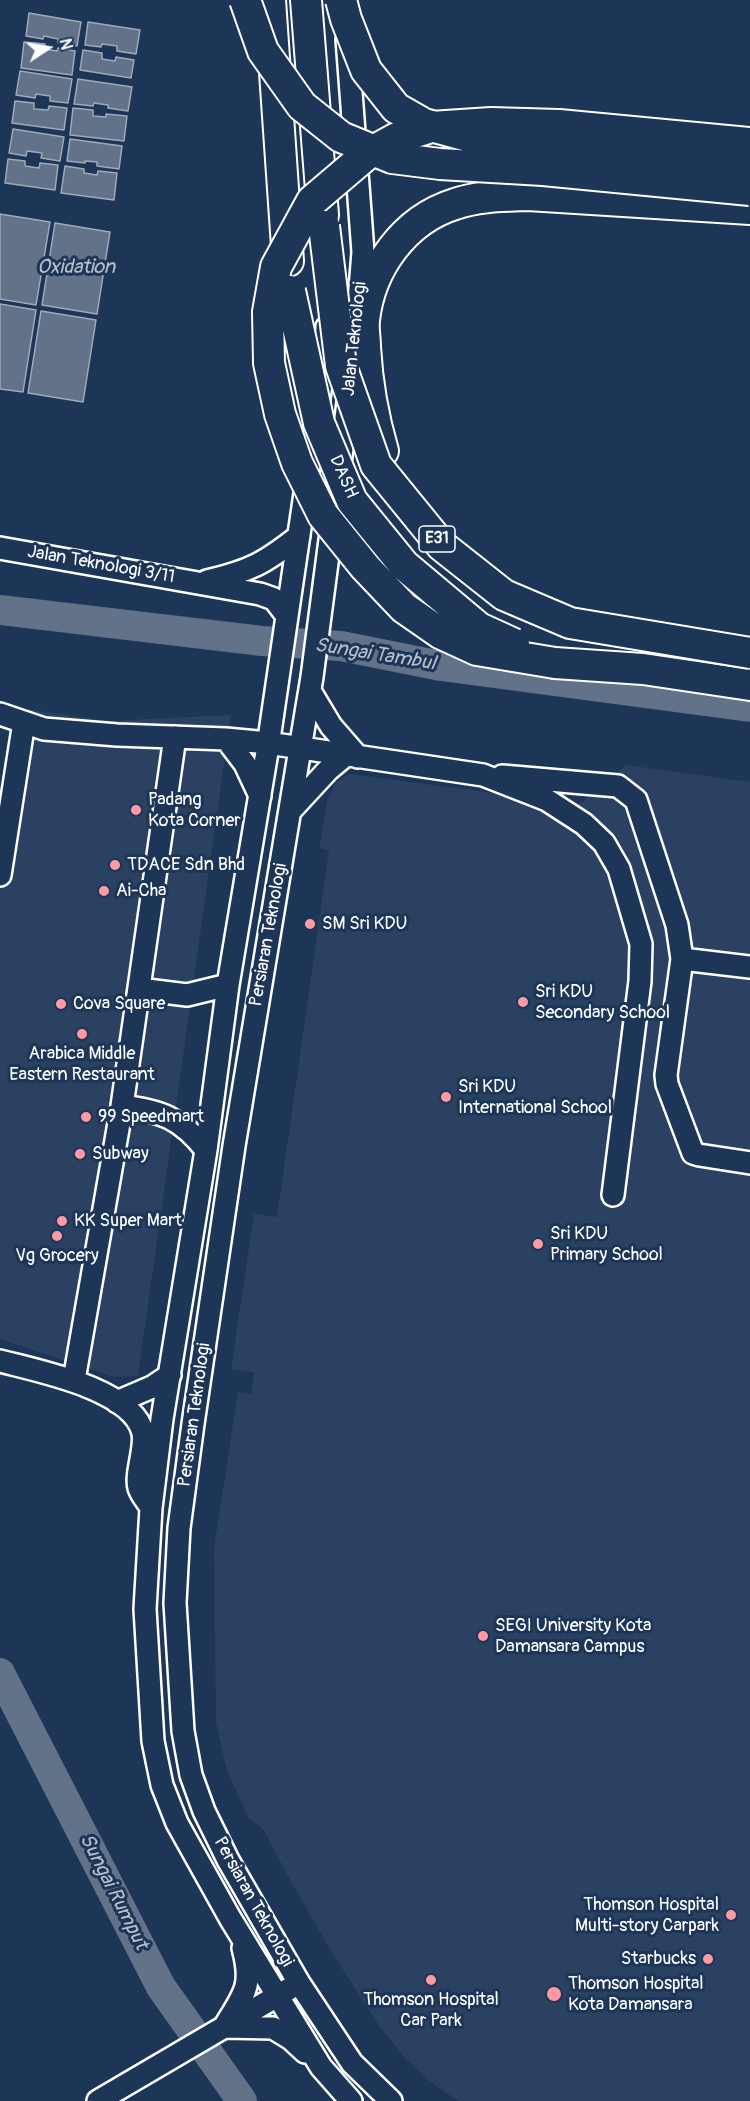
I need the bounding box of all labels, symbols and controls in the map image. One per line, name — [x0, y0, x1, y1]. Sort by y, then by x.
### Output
north arrow — [18, 18, 78, 78]
text: N — [55, 37, 77, 52]
water label: Oxidation — [37, 256, 115, 280]
street label: Jalan Teknologi — [338, 281, 372, 397]
street label: DASH — [324, 452, 362, 502]
road number: E31 — [419, 526, 455, 552]
street label: Jalan Teknologi 3/11 — [26, 541, 176, 589]
water label: Sungai Tambul — [313, 634, 437, 676]
place label: Padang Kota Corner — [148, 789, 241, 832]
marker: Padang Kota Corner — [129, 803, 143, 817]
place label: TDACE Sdn Bhd — [127, 854, 245, 876]
marker: TDACE Sdn Bhd — [108, 858, 122, 872]
street label: Persiaran Teknologi — [246, 862, 292, 1008]
place label: Ai-Cha — [116, 880, 166, 902]
marker: Ai-Cha — [97, 884, 111, 898]
place label: SM Sri KDU — [322, 913, 407, 935]
marker: SM Sri KDU — [303, 917, 317, 931]
place label: Sri KDU Secondary School — [535, 981, 670, 1024]
place label: Cova Square — [73, 993, 165, 1015]
marker: Sri KDU Secondary School — [516, 995, 530, 1009]
marker: Cova Square — [54, 997, 68, 1011]
marker: Arabica Middle Eastern Restaurant — [75, 1027, 89, 1041]
place label: Arabica Middle Eastern Restaurant — [9, 1043, 155, 1086]
place label: Sri KDU International School — [458, 1076, 612, 1118]
marker: Sri KDU International School — [439, 1090, 453, 1104]
place label: 99 Speedmart — [98, 1106, 204, 1128]
marker: 99 Speedmart — [79, 1110, 93, 1124]
place label: Subway — [92, 1143, 149, 1165]
marker: Subway — [73, 1147, 87, 1161]
place label: KK Super Mart — [74, 1210, 182, 1232]
marker: KK Super Mart — [55, 1214, 69, 1228]
place label: Sri KDU Primary School — [550, 1223, 663, 1266]
marker: Vg Grocery — [50, 1229, 64, 1243]
marker: Sri KDU Primary School — [531, 1237, 545, 1251]
place label: Vg Grocery — [15, 1245, 99, 1267]
street label: Persiaran Teknologi — [174, 1342, 216, 1488]
place label: SEGI University Kota Damansara Campus — [495, 1615, 651, 1658]
marker: SEGI University Kota Damansara Campus — [476, 1629, 490, 1643]
water label: Sungai Rumput — [74, 1830, 152, 1954]
street label: Persiaran Teknologi — [208, 1833, 298, 1971]
place label: Thomson Hospital Multi-story Carpark — [575, 1894, 719, 1936]
marker: Thomson Hospital Multi-story Carpark — [724, 1908, 738, 1922]
place label: Starbucks — [621, 1948, 696, 1970]
marker: Starbucks — [701, 1952, 715, 1966]
marker: Thomson Hospital Car Park — [424, 1973, 438, 1987]
place label: Thomson Hospital Kota Damansara — [568, 1973, 704, 2016]
marker: Thomson Hospital Kota Damansara — [545, 1985, 563, 2003]
place label: Thomson Hospital Car Park — [363, 1989, 499, 2032]

